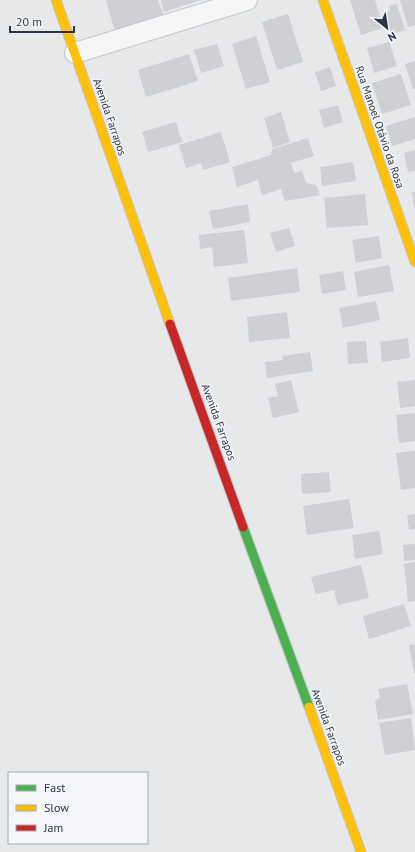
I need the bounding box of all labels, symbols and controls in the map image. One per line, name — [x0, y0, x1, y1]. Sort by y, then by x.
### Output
scale bar — [10, 8, 74, 34]
north arrow — [367, 8, 407, 48]
text: 20 m — [16, 14, 42, 29]
text: N — [385, 29, 399, 45]
street label: Rua Manoel Otávio da Rosa — [352, 64, 408, 190]
street label: Avenida Farrapos — [90, 77, 130, 158]
street label: Avenida Farrapos — [199, 382, 239, 463]
street label: Avenida Farrapos — [309, 687, 349, 768]
legend — [8, 772, 148, 844]
text: Fast — [44, 780, 65, 795]
text: Slow — [44, 800, 69, 815]
text: Jam — [43, 820, 63, 835]

